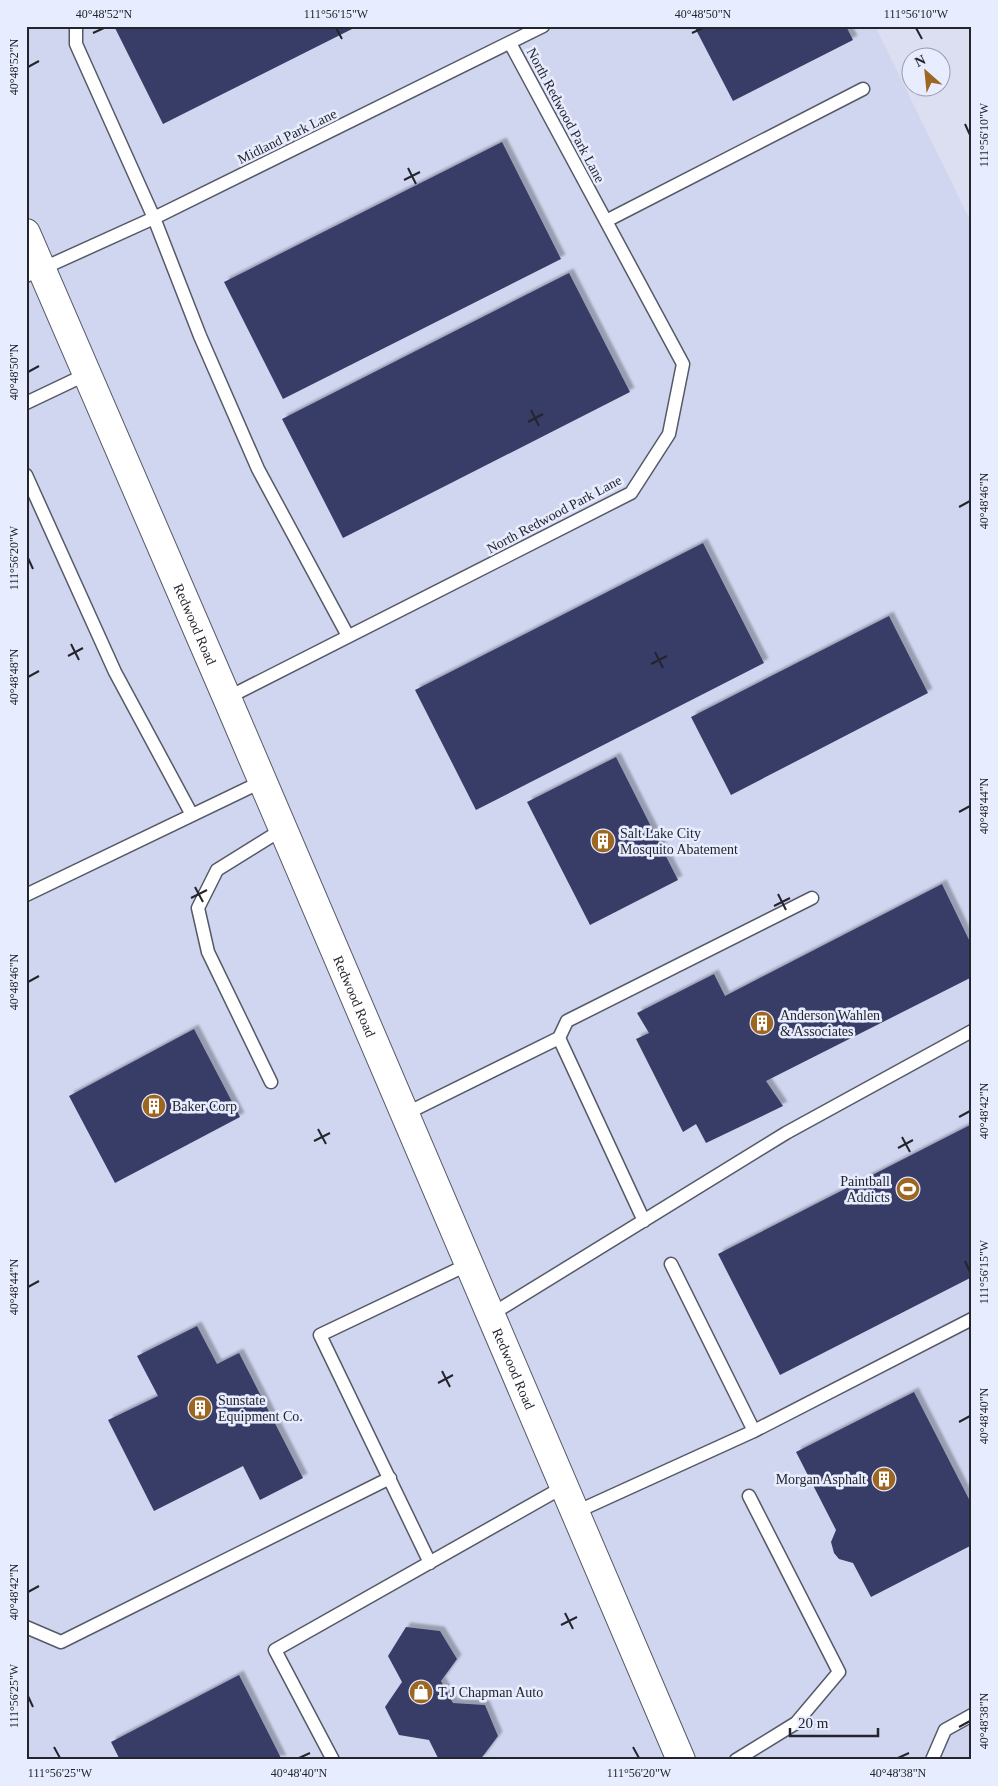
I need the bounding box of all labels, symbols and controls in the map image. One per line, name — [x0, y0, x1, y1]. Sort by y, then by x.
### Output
text: 40°48'52"N — [76, 7, 133, 21]
text: 111°56'15"W — [304, 7, 369, 21]
text: 40°48'50"N — [675, 7, 732, 21]
text: 111°56'10"W — [884, 7, 949, 21]
text: 40°48'52"N — [7, 38, 21, 95]
street label: North Redwood Park Lane — [524, 45, 608, 185]
north arrow — [900, 48, 950, 98]
text: N — [912, 52, 928, 70]
text: 111°56'10"W — [977, 102, 991, 167]
street label: Midland Park Lane — [235, 106, 339, 167]
text: 40°48'50"N — [7, 343, 21, 400]
street label: North Redwood Park Lane — [484, 472, 624, 556]
text: 40°48'46"N — [977, 472, 991, 529]
text: 111°56'20"W — [7, 525, 21, 590]
street label: Redwood Road — [170, 581, 219, 667]
text: 40°48'48"N — [7, 648, 21, 705]
text: 40°48'44"N — [977, 777, 991, 834]
place label: Salt Lake City Mosquito Abatement — [620, 826, 738, 857]
building icon: Salt Lake City Mosquito Abatement — [590, 828, 616, 854]
text: 40°48'46"N — [7, 953, 21, 1010]
street label: Redwood Road — [330, 954, 378, 1039]
place label: Anderson Wahlen & Associates — [780, 1008, 880, 1039]
building icon: Anderson Wahlen & Associates — [749, 1010, 775, 1036]
text: 40°48'42"N — [977, 1082, 991, 1139]
building icon: Baker Corp — [141, 1093, 167, 1119]
place label: Baker Corp — [172, 1099, 237, 1114]
place label: Paintball Addicts — [840, 1174, 890, 1205]
sports icon: Paintball Addicts — [895, 1176, 921, 1202]
text: 111°56'15"W — [977, 1239, 991, 1304]
text: 40°48'44"N — [7, 1258, 21, 1315]
street label: Redwood Road — [489, 1326, 537, 1412]
text: 40°48'40"N — [977, 1387, 991, 1444]
place label: Sunstate Equipment Co. — [218, 1393, 303, 1424]
building icon: Sunstate Equipment Co. — [187, 1395, 213, 1421]
building icon: Morgan Asphalt — [871, 1466, 897, 1492]
place label: Morgan Asphalt — [776, 1472, 866, 1487]
text: 40°48'42"N — [7, 1563, 21, 1620]
text: 111°56'25"W — [7, 1663, 21, 1728]
shop icon: T J Chapman Auto — [408, 1679, 434, 1705]
place label: T J Chapman Auto — [438, 1685, 543, 1700]
text: 40°48'38"N — [977, 1692, 991, 1749]
scale bar — [790, 1706, 878, 1738]
text: 20 m — [798, 1715, 829, 1731]
text: 111°56'25"W — [28, 1766, 93, 1780]
text: 40°48'40"N — [271, 1766, 328, 1780]
text: 111°56'20"W — [607, 1766, 672, 1780]
text: 40°48'38"N — [870, 1766, 927, 1780]

